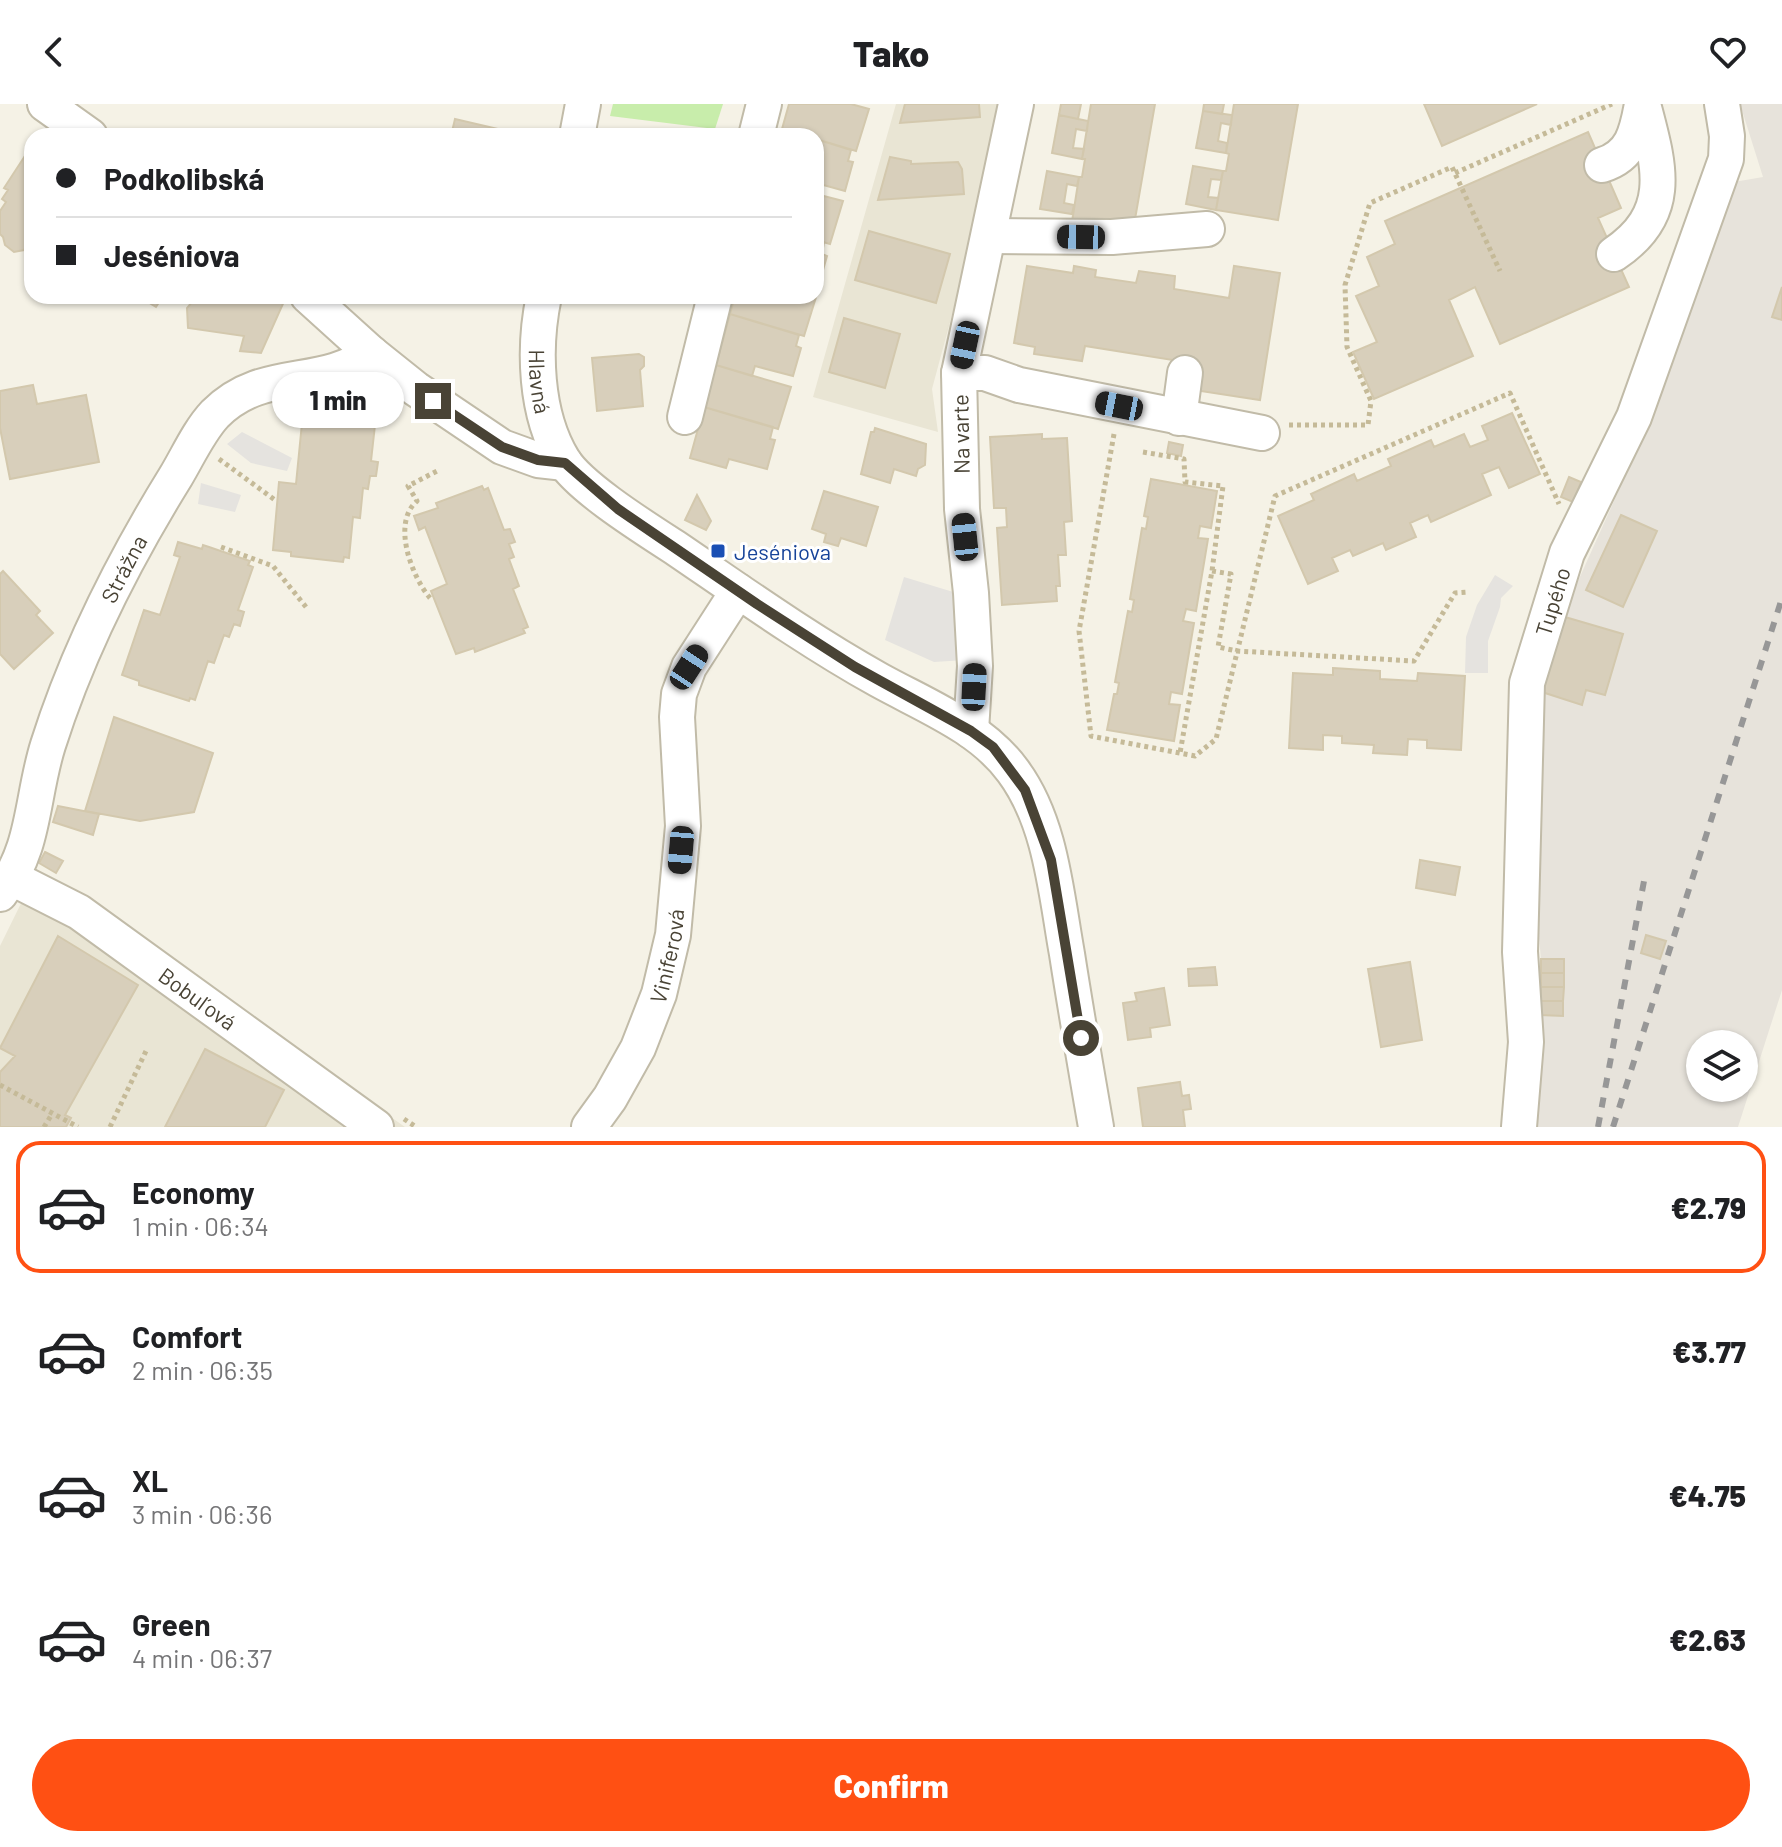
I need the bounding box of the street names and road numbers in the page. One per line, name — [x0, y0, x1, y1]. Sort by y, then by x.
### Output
street label: Hlavná — [525, 349, 557, 416]
street label: Na varte — [946, 394, 974, 474]
street label: Strážna — [95, 530, 152, 607]
street label: Tupého — [1529, 564, 1575, 639]
street label: Viniferová — [644, 908, 688, 1007]
street label: Bobuľová — [154, 961, 242, 1035]

